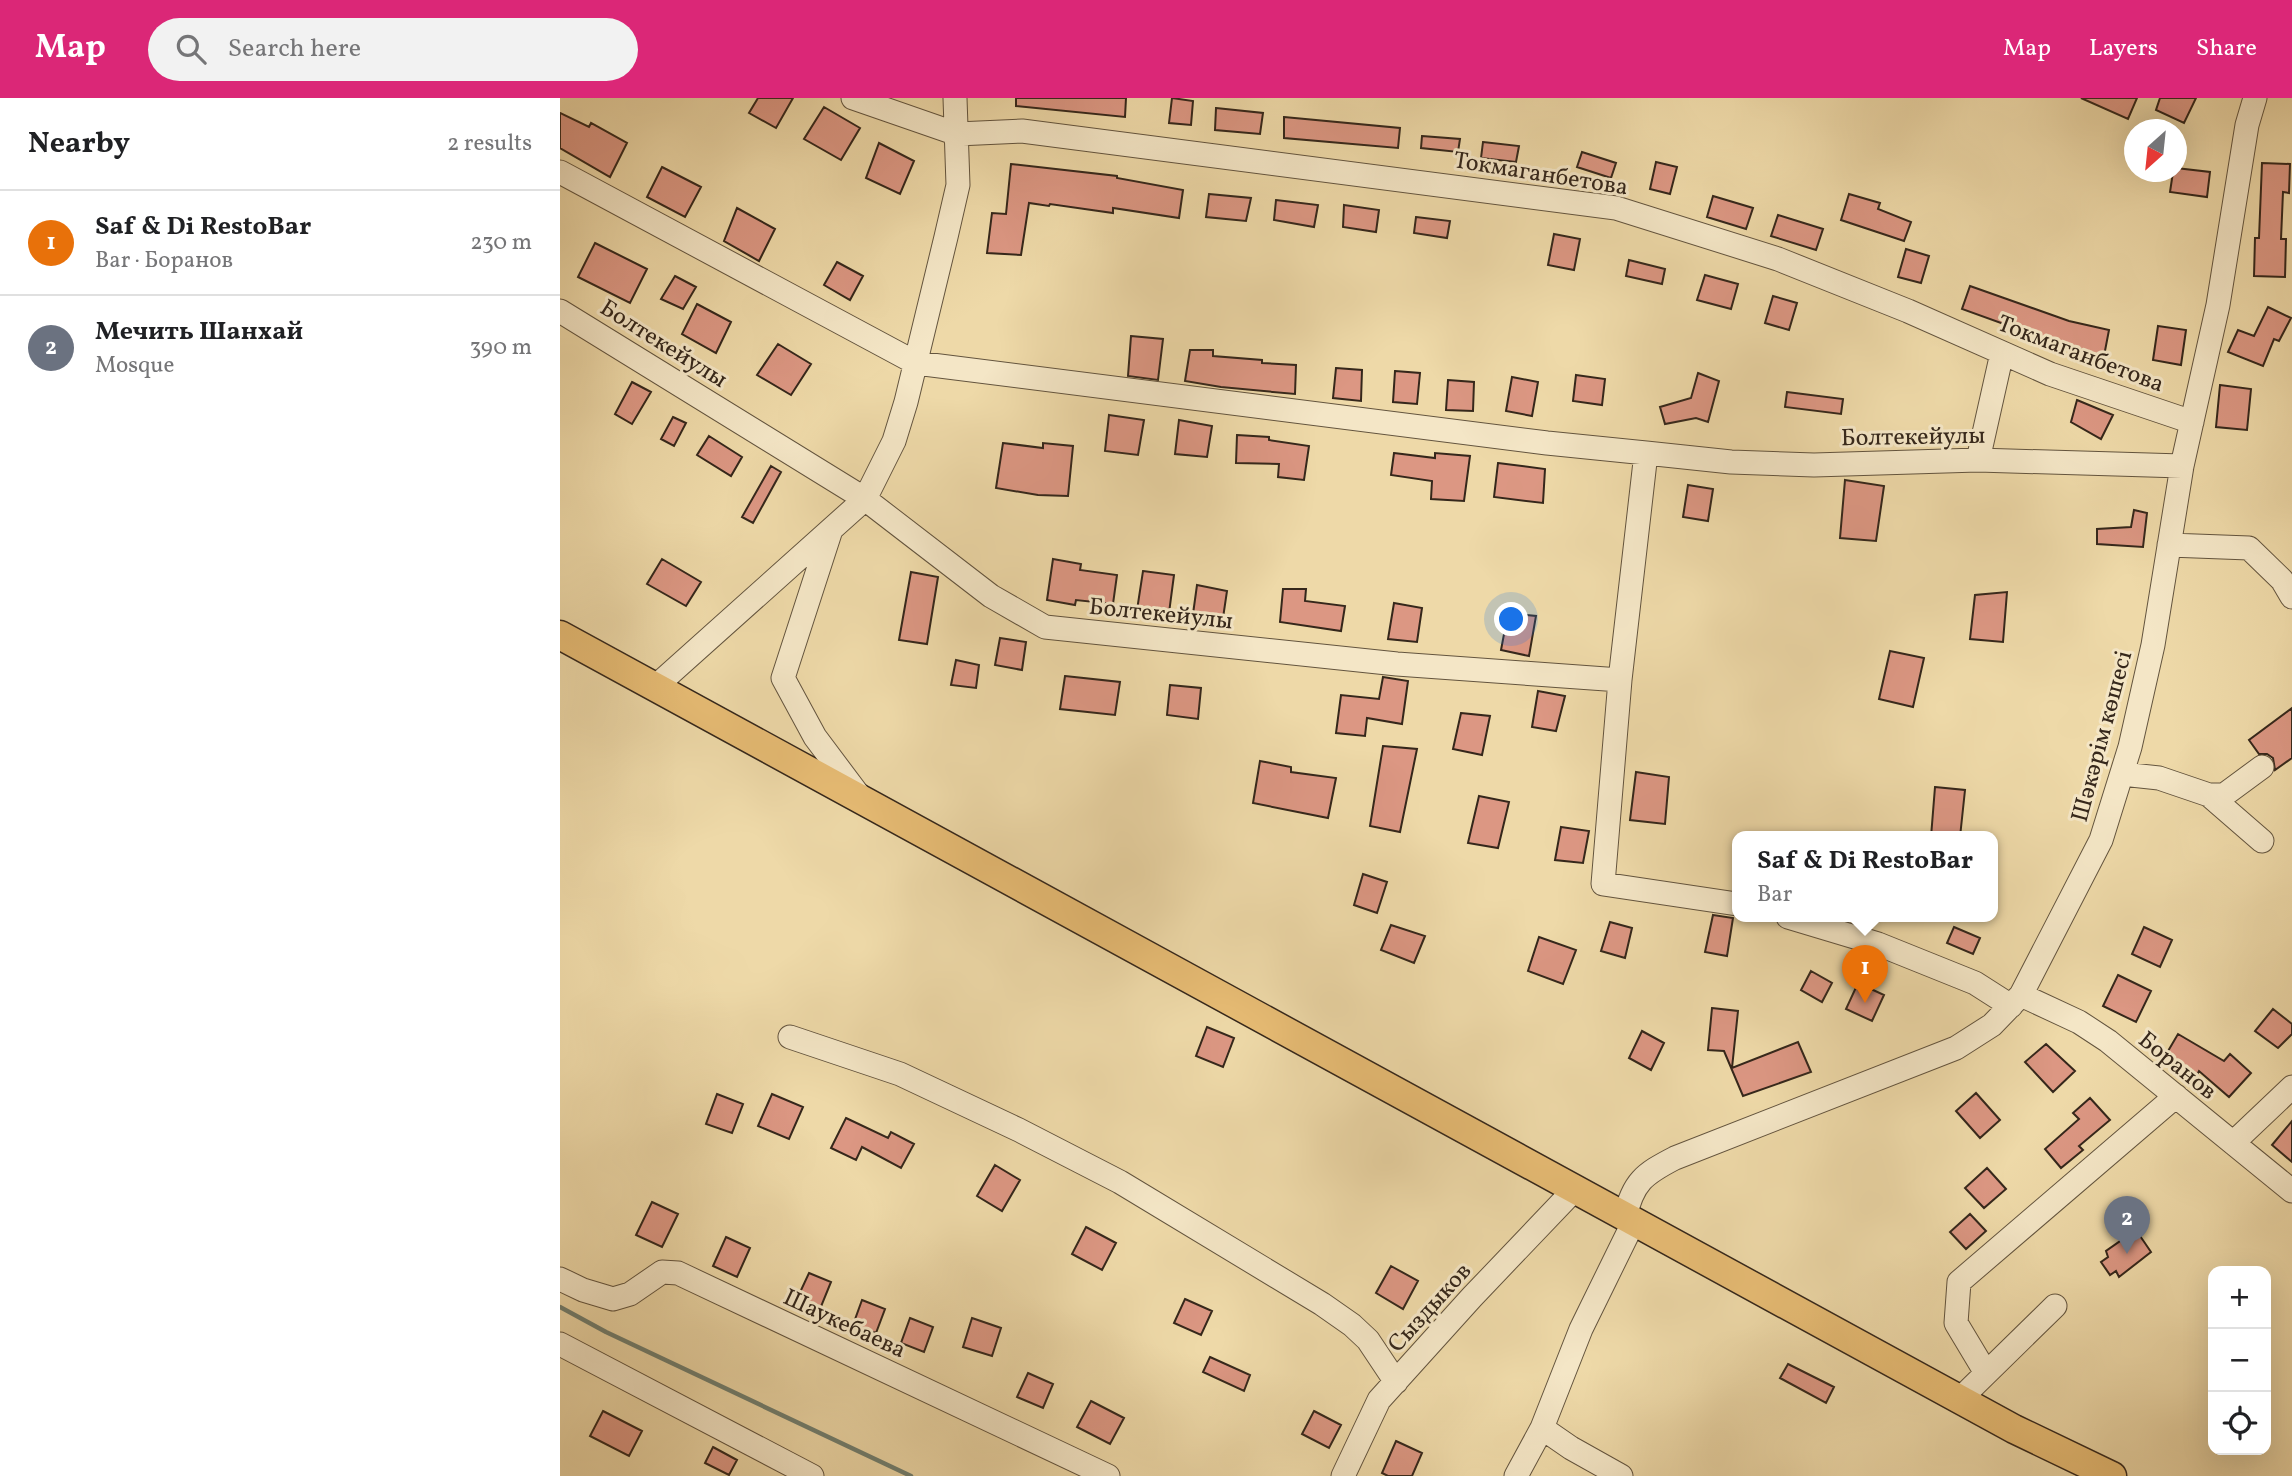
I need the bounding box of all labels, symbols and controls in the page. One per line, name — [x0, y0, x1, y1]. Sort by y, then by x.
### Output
search box — [148, 18, 638, 81]
text: Map — [35, 26, 106, 72]
icon: search — [172, 30, 210, 68]
text: Search here — [228, 31, 361, 67]
text: Map — [2003, 32, 2051, 66]
text: Layers — [2089, 32, 2158, 66]
text: Share — [2196, 32, 2257, 66]
north arrow — [2124, 119, 2187, 182]
text: Nearby — [28, 123, 130, 165]
text: 2 results — [447, 128, 532, 160]
street label: Токмаганбетова — [1451, 144, 1630, 206]
text: Saf & Di RestoBar — [95, 209, 311, 245]
text: 1 — [46, 227, 56, 259]
text: 230 m — [470, 227, 532, 259]
text: Bar · Боранов — [95, 245, 233, 277]
street label: Болтекейулы — [593, 292, 733, 397]
street label: Токмаганбетова — [1992, 307, 2169, 402]
text: Мечить Шанхай — [95, 314, 303, 350]
text: 2 — [45, 332, 57, 364]
text: 390 m — [469, 332, 532, 364]
text: Mosque — [95, 350, 174, 382]
street label: Болтекейулы — [1841, 420, 1986, 456]
street label: Болтекейулы — [1087, 591, 1234, 639]
your location — [1494, 602, 1528, 636]
street label: Шәкәрім көшесі — [2064, 647, 2142, 826]
popup — [1732, 831, 1998, 922]
text: Saf & Di RestoBar — [1757, 843, 1973, 879]
text: Bar — [1757, 879, 1792, 911]
pin: 1 — [1842, 945, 1888, 1003]
street label: Боранов — [2130, 1024, 2224, 1109]
pin: 2 — [2104, 1196, 2150, 1254]
street label: Сыздыков — [1381, 1256, 1480, 1361]
map controls — [2208, 1266, 2271, 1455]
button: + — [2208, 1266, 2271, 1329]
street label: Шаукебаева — [777, 1282, 911, 1368]
button: − — [2208, 1329, 2271, 1392]
button: locate — [2208, 1392, 2271, 1455]

